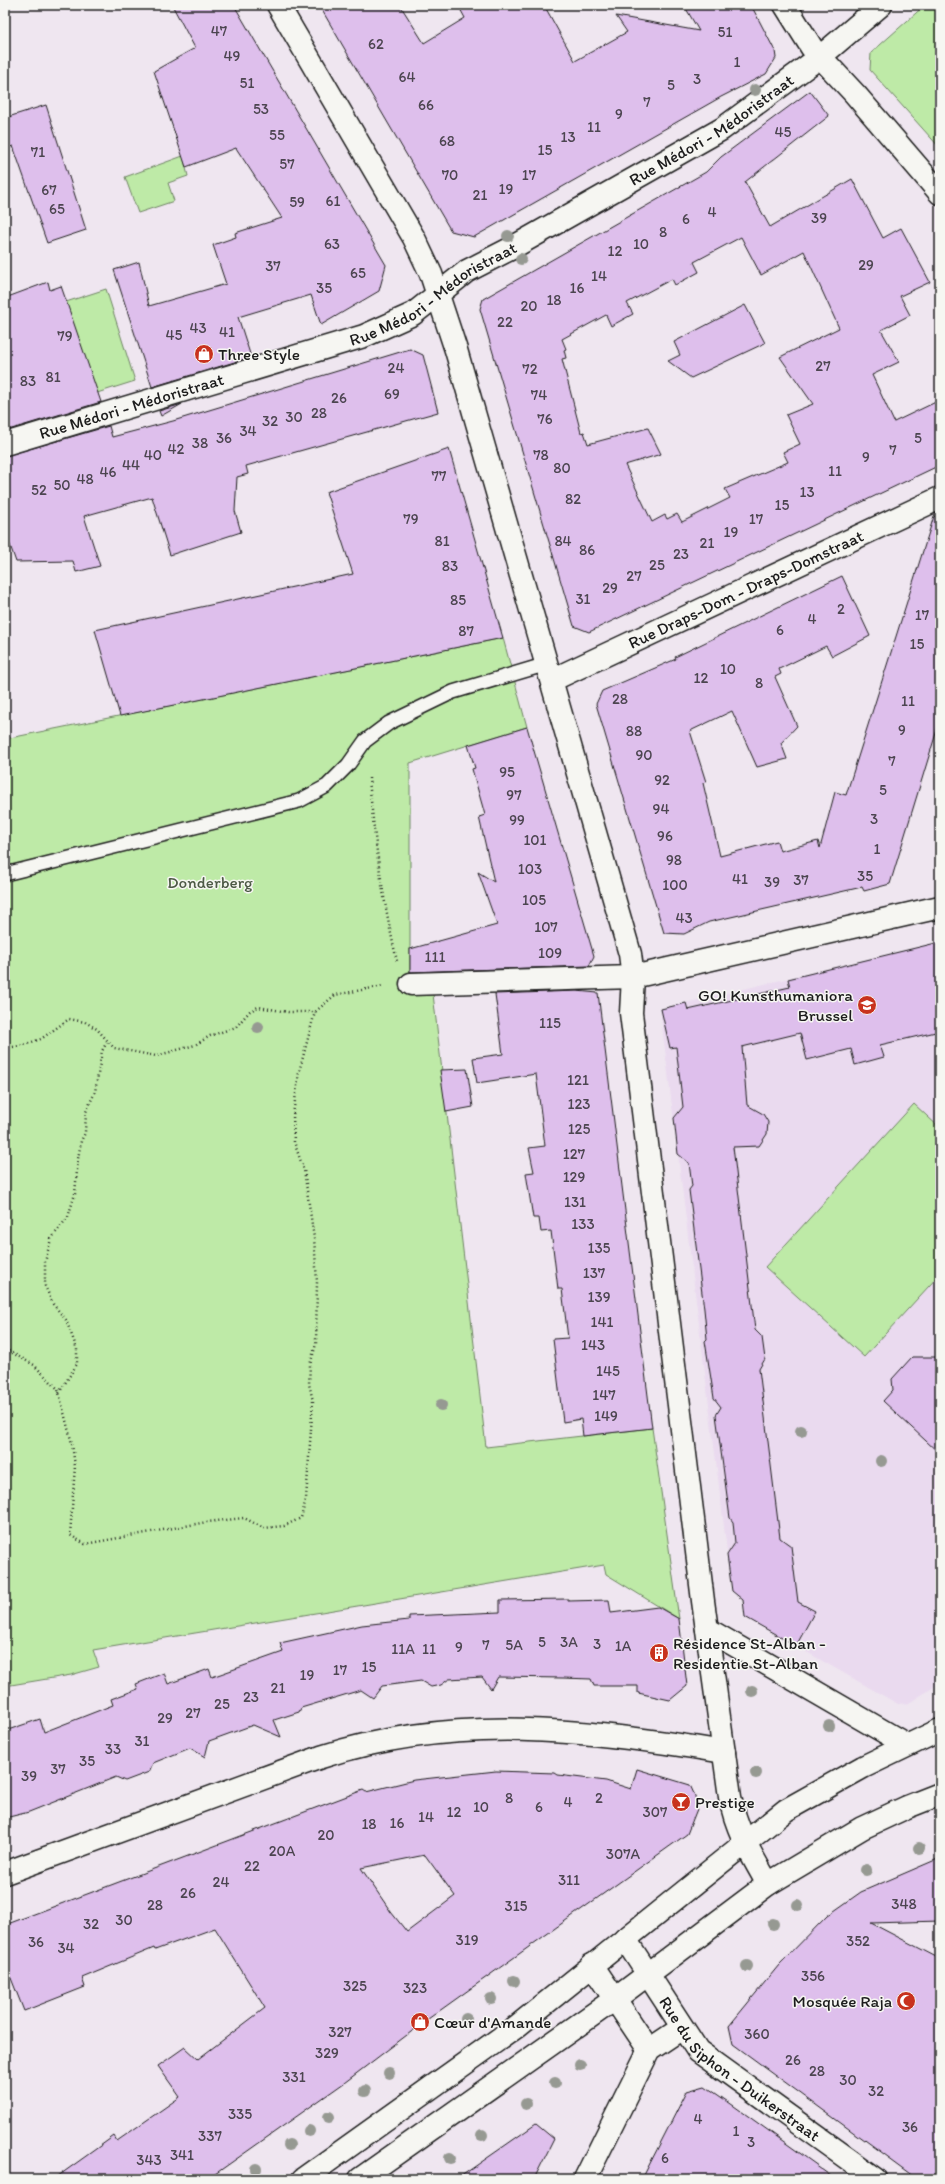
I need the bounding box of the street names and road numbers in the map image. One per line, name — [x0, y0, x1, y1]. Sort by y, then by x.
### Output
street label: Rue Médori - Médoristraat — [625, 70, 797, 190]
street label: Rue Médori - Médoristraat — [347, 237, 520, 350]
street label: Rue Médori - Médoristraat — [37, 369, 226, 443]
street label: Rue Draps-Dom - Draps-Domstraat — [625, 525, 866, 653]
street label: Rue du Siphon - Duikerstraat — [655, 1992, 824, 2146]

